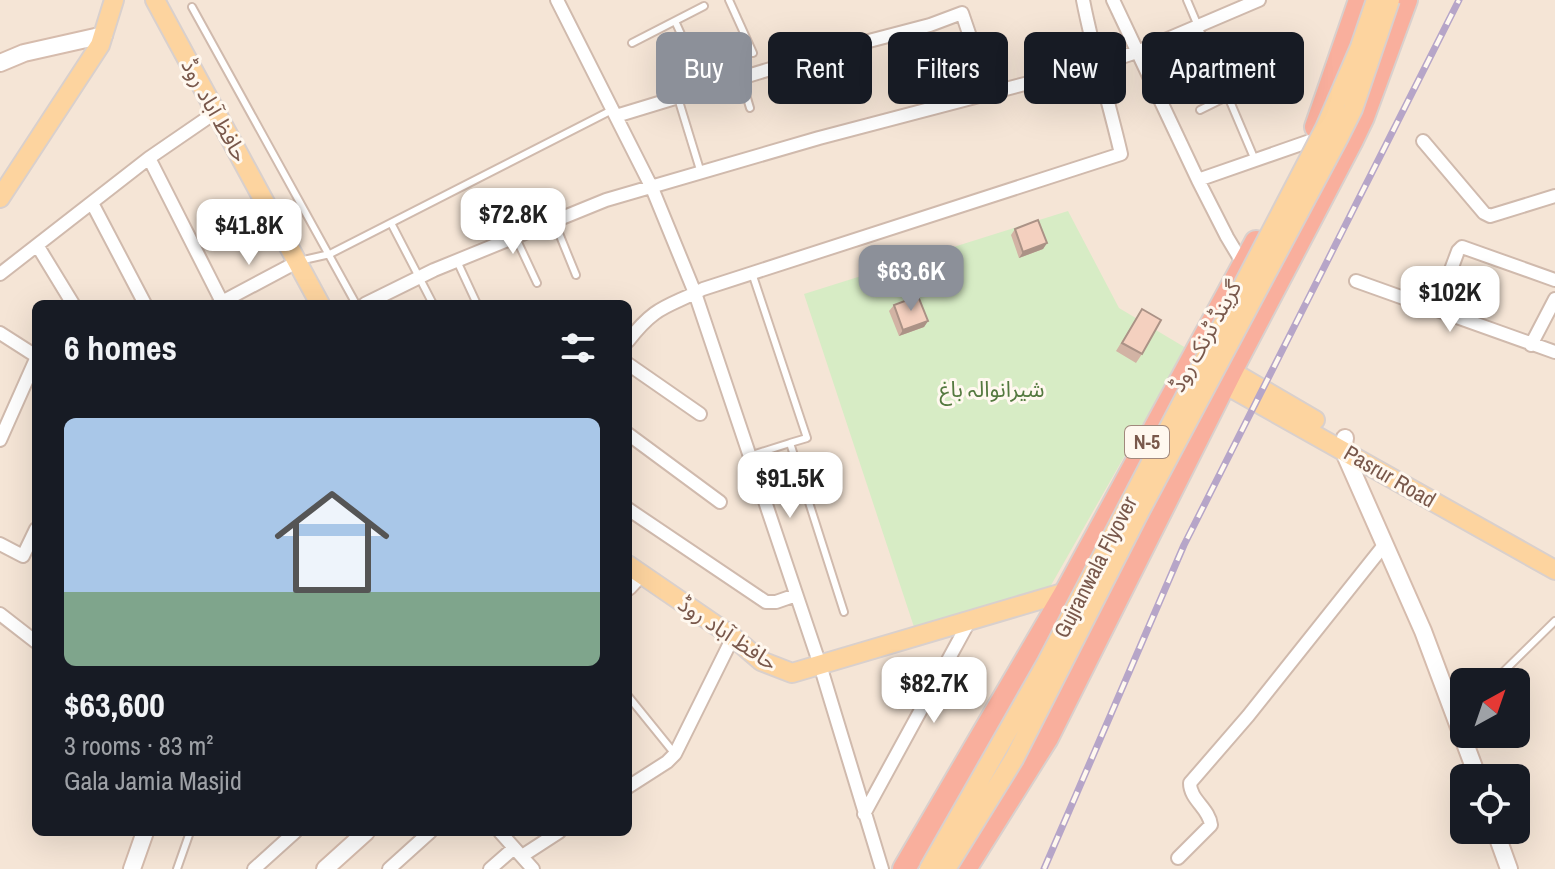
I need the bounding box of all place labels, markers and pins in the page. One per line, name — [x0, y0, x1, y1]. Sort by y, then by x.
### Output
pin: $72.8K — [448, 188, 578, 256]
pin: $41.8K — [184, 199, 314, 267]
pin: $63.6K — [846, 245, 976, 313]
pin: $102K — [1394, 266, 1506, 334]
pin: $91.5K — [725, 452, 855, 520]
pin: $82.7K — [869, 657, 999, 725]

